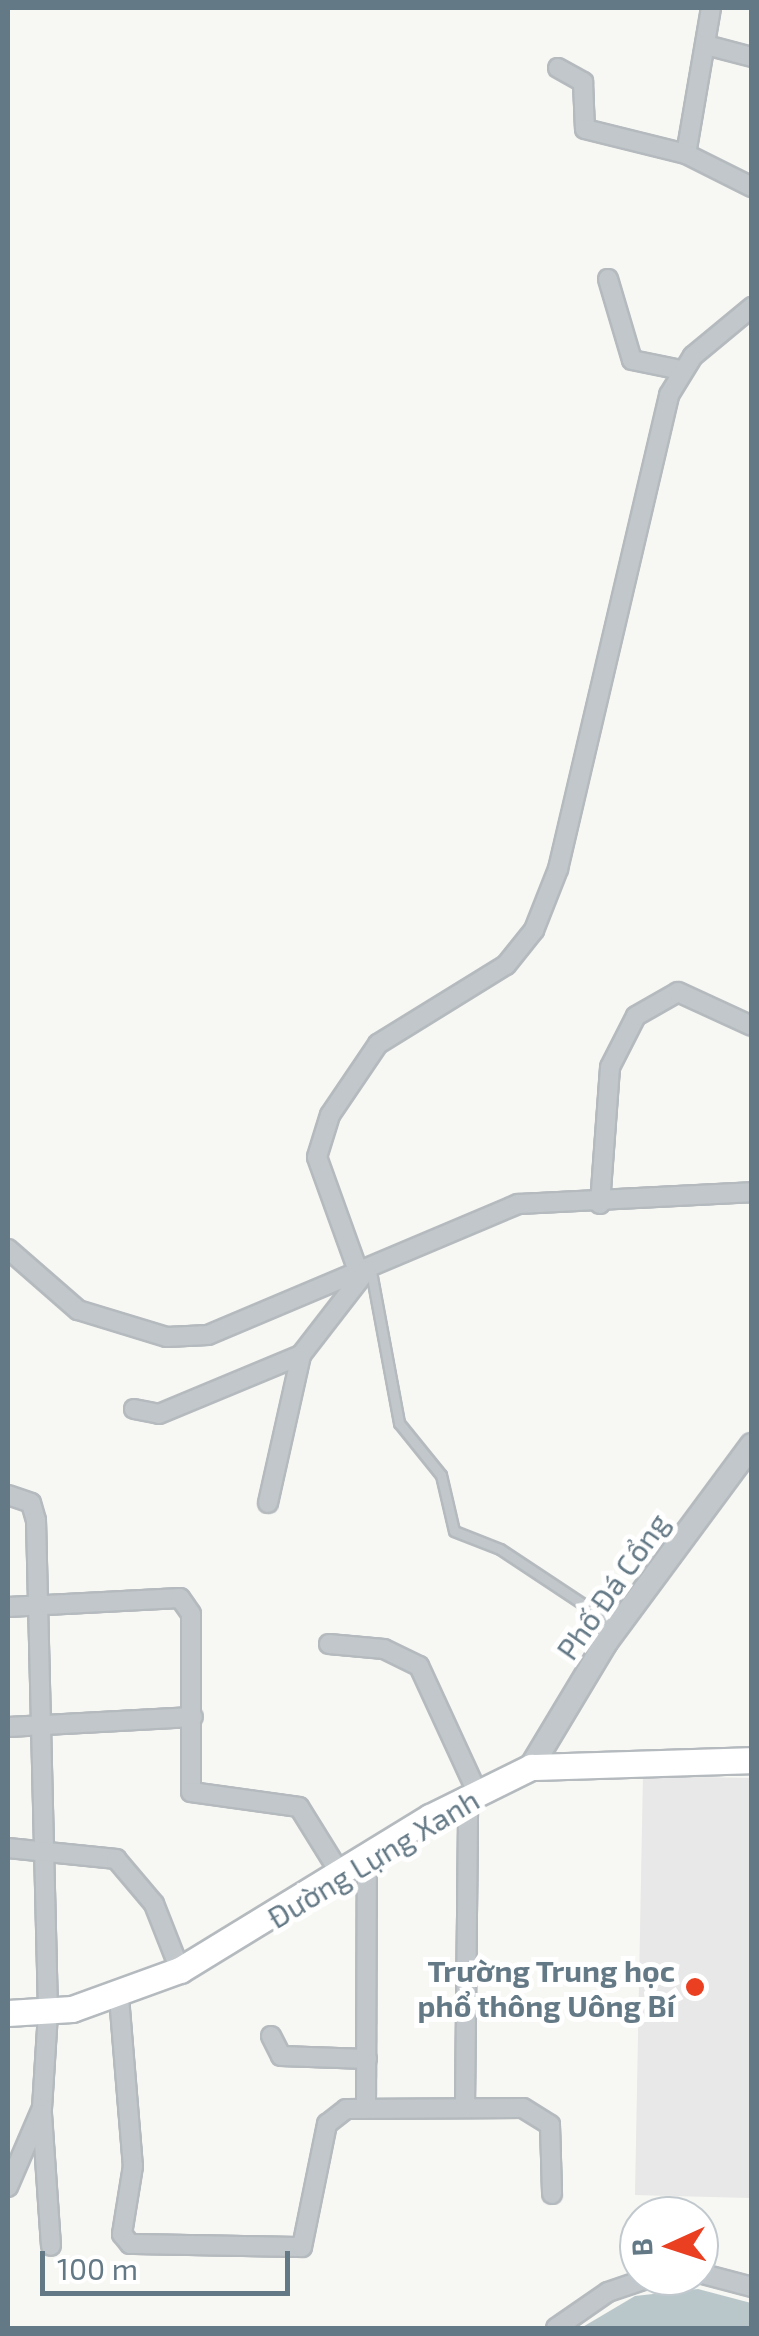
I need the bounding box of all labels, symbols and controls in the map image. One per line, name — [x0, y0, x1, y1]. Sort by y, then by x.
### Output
street label: Phố Đá Cổng — [548, 1506, 676, 1666]
street label: Đường Lựng Xanh — [261, 1781, 485, 1935]
place label: Trường Trung học phổ thông Uông Bí — [417, 1952, 675, 2022]
marker: Trường Trung học phổ thông Uông Bí — [684, 1976, 706, 1998]
north arrow — [619, 2196, 719, 2296]
scale bar — [45, 2231, 295, 2293]
text: B — [624, 2238, 658, 2257]
text: 100 m — [57, 2250, 138, 2286]

